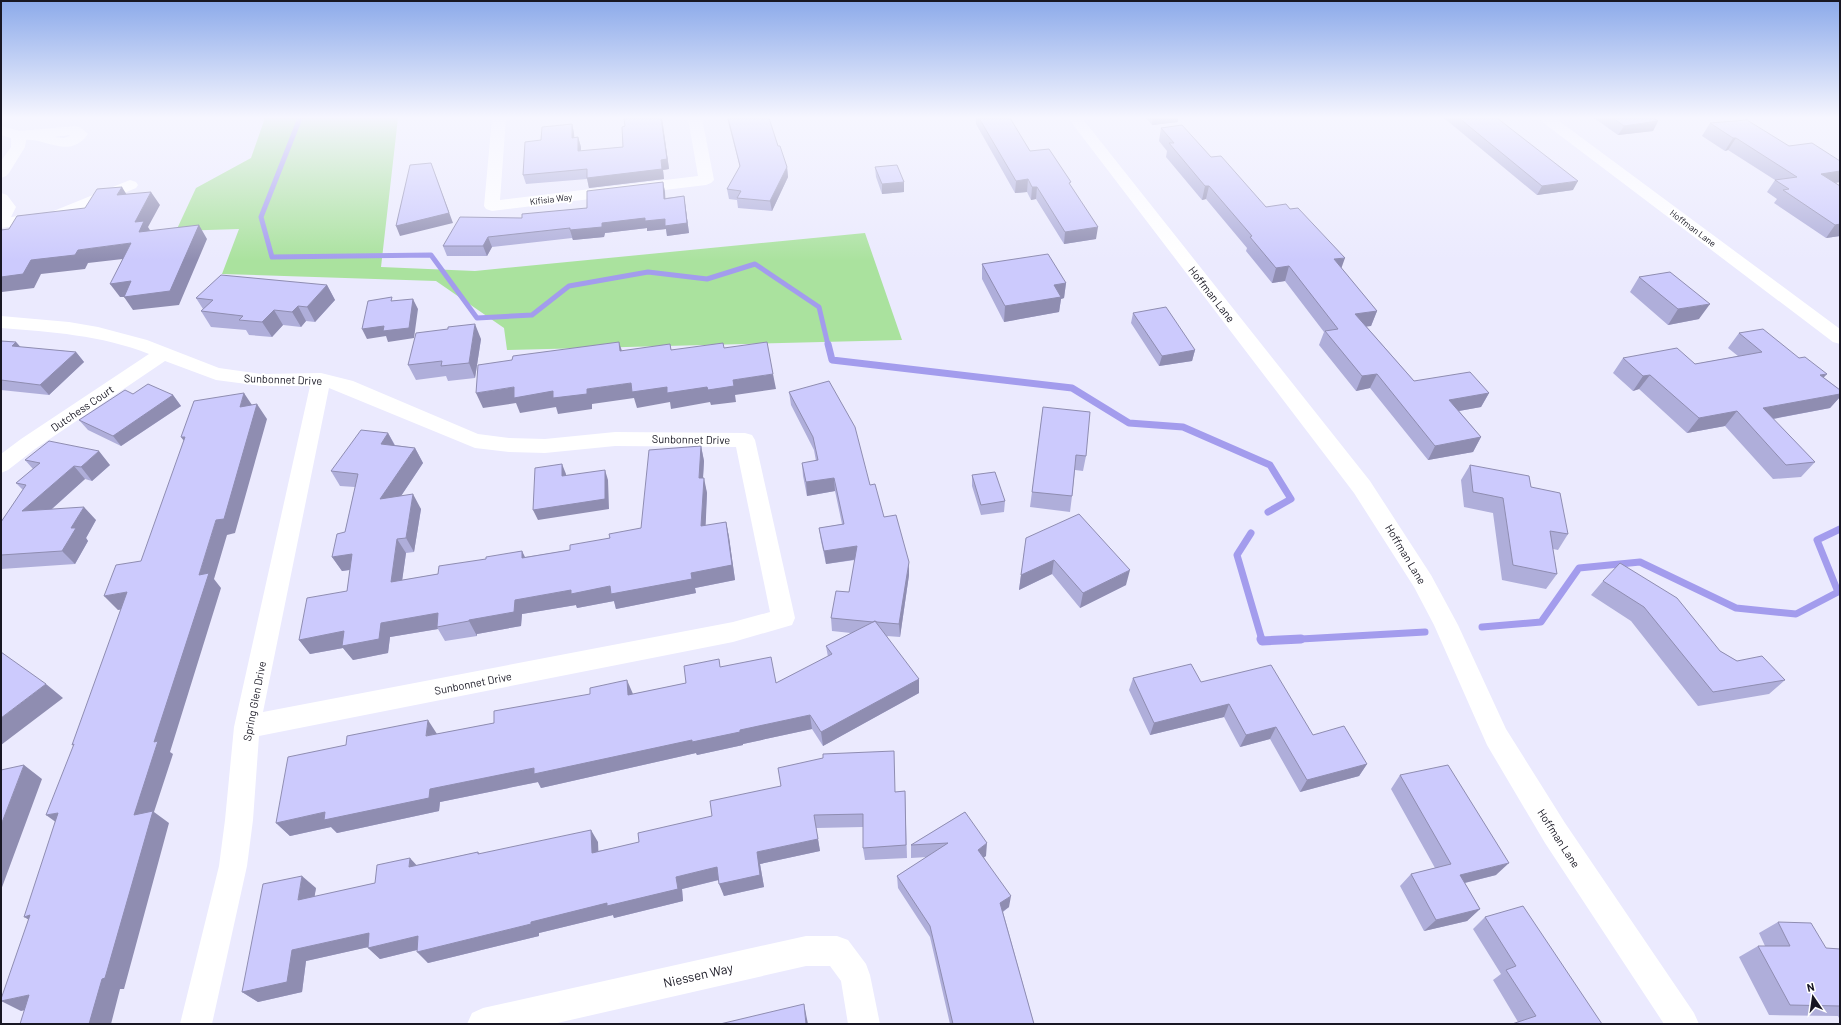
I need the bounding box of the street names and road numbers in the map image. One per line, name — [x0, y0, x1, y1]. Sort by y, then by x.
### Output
street label: Kifisia Way — [529, 191, 573, 207]
street label: Hoffman Lane — [1668, 207, 1718, 249]
street label: Hoffman Lane — [1186, 263, 1238, 325]
street label: Sunbonnet Drive — [244, 371, 323, 387]
street label: Dutchess Court — [48, 382, 116, 434]
street label: Sunbonnet Drive — [652, 432, 730, 446]
street label: Hoffman Lane — [1383, 522, 1429, 586]
street label: Spring Glen Drive — [240, 660, 268, 742]
street label: Sunbonnet Drive — [433, 669, 513, 697]
street label: Hoffman Lane — [1535, 806, 1583, 870]
street label: Niessen Way — [662, 959, 734, 991]

